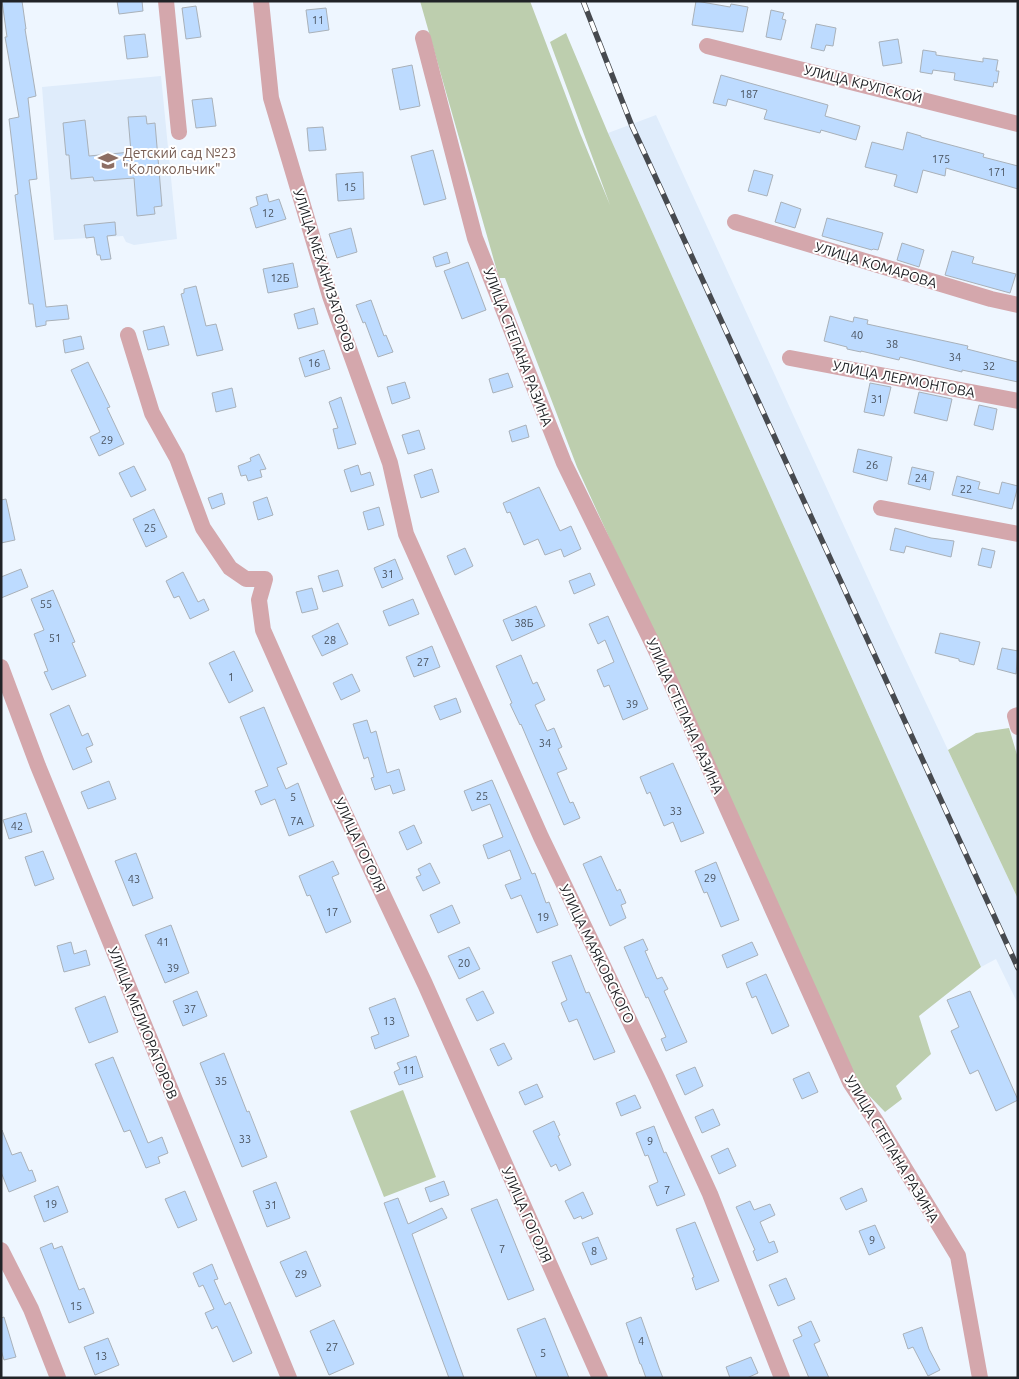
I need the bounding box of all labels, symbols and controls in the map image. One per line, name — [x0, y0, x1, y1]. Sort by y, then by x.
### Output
house number: 11 — [312, 14, 324, 26]
street label: УЛИЦА КРУПСКОЙ — [802, 61, 924, 106]
house number: 187 — [740, 88, 758, 100]
place label: Детский сад №23 "Колокольчик" — [123, 145, 237, 177]
school or university icon: Детский сад №23 "Колокольчик" — [97, 150, 119, 172]
house number: 175 — [932, 153, 950, 165]
house number: 171 — [988, 166, 1006, 178]
house number: 15 — [344, 181, 356, 193]
street label: УЛИЦА МЕХАНИЗАТОРОВ — [290, 187, 358, 353]
house number: 12 — [262, 207, 274, 219]
street label: УЛИЦА КОМАРОВА — [813, 239, 939, 291]
street label: УЛИЦА СТЕПАНА РАЗИНА — [480, 265, 556, 429]
house number: 12Б — [270, 272, 290, 284]
house number: 40 — [851, 329, 863, 341]
house number: 38 — [886, 338, 898, 350]
house number: 34 — [949, 351, 961, 363]
house number: 16 — [308, 357, 320, 369]
street label: УЛИЦА ЛЕРМОНТОВА — [832, 357, 976, 401]
house number: 32 — [983, 360, 995, 372]
house number: 31 — [871, 393, 883, 405]
house number: 29 — [101, 434, 113, 446]
house number: 26 — [866, 459, 878, 471]
house number: 24 — [915, 472, 927, 484]
house number: 22 — [960, 483, 972, 495]
house number: 25 — [144, 522, 156, 534]
house number: 31 — [382, 568, 394, 580]
house number: 55 — [40, 598, 52, 610]
house number: 38Б — [514, 617, 534, 629]
house number: 51 — [49, 632, 61, 644]
house number: 28 — [324, 634, 336, 646]
street label: УЛИЦА СТЕПАНА РАЗИНА — [643, 636, 727, 796]
house number: 27 — [417, 656, 429, 668]
house number: 1 — [228, 671, 234, 683]
house number: 39 — [626, 698, 638, 710]
house number: 34 — [539, 737, 551, 749]
house number: 25 — [476, 790, 488, 802]
house number: 5 — [290, 791, 296, 803]
street label: УЛИЦА ГОГОЛЯ — [331, 795, 389, 895]
house number: 33 — [670, 805, 682, 817]
house number: 7А — [290, 815, 305, 827]
house number: 42 — [11, 820, 23, 832]
house number: 29 — [704, 872, 716, 884]
house number: 43 — [128, 873, 140, 885]
street label: УЛИЦА МАЯКОВСКОГО — [556, 882, 638, 1026]
house number: 17 — [326, 906, 338, 918]
house number: 19 — [537, 911, 549, 923]
house number: 41 — [157, 936, 169, 948]
street label: УЛИЦА МЕЛИОРАТОРОВ — [105, 945, 181, 1102]
house number: 20 — [458, 957, 470, 969]
house number: 39 — [167, 962, 179, 974]
house number: 37 — [184, 1003, 196, 1015]
house number: 13 — [383, 1015, 395, 1027]
house number: 11 — [403, 1064, 415, 1076]
street label: УЛИЦА СТЕПАНА РАЗИНА — [842, 1073, 942, 1225]
house number: 35 — [215, 1075, 227, 1087]
house number: 33 — [239, 1133, 251, 1145]
house number: 9 — [647, 1135, 653, 1147]
street label: УЛИЦА ГОГОЛЯ — [499, 1165, 555, 1265]
house number: 7 — [664, 1184, 670, 1196]
house number: 19 — [45, 1198, 57, 1210]
house number: 31 — [265, 1199, 277, 1211]
house number: 9 — [869, 1234, 875, 1246]
house number: 7 — [499, 1243, 505, 1255]
house number: 8 — [591, 1245, 597, 1257]
house number: 29 — [295, 1268, 307, 1280]
house number: 15 — [70, 1300, 82, 1312]
house number: 4 — [638, 1335, 644, 1347]
house number: 27 — [326, 1341, 338, 1353]
house number: 5 — [540, 1347, 546, 1359]
house number: 13 — [95, 1350, 107, 1362]

